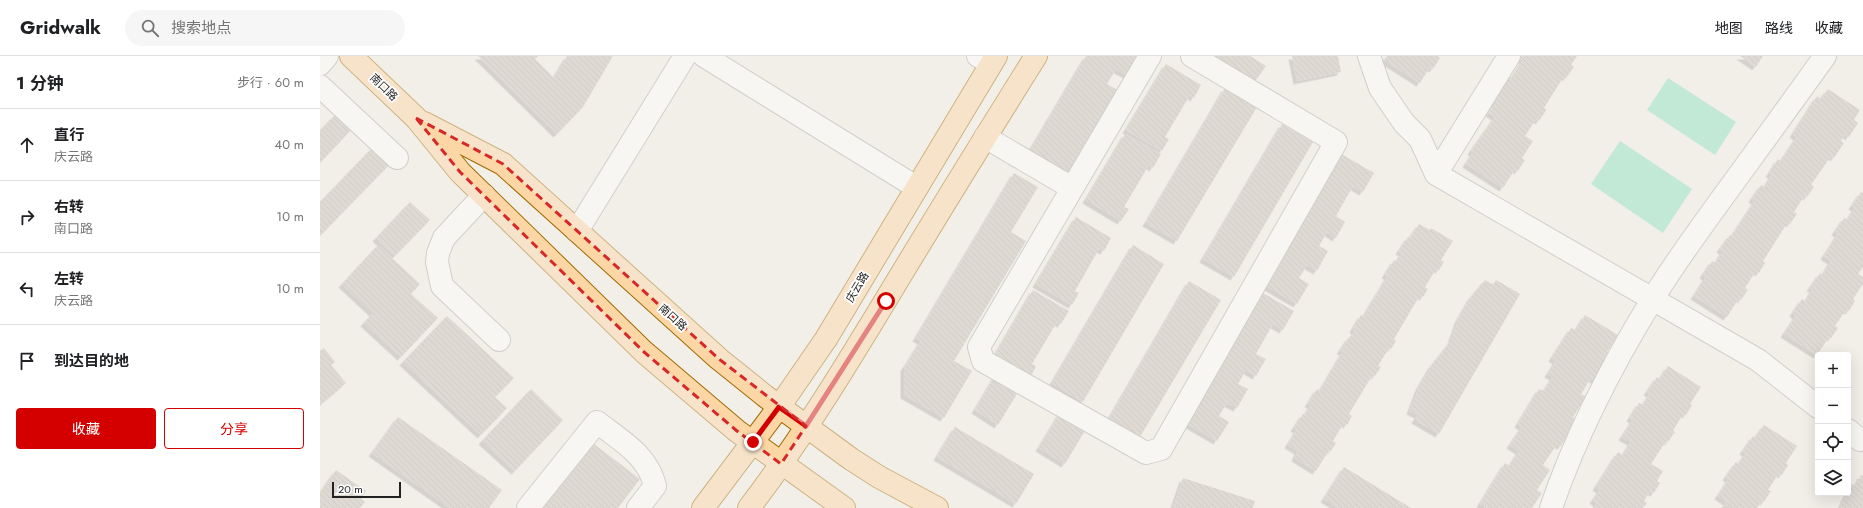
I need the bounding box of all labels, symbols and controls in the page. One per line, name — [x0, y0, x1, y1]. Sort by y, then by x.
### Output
search box — [125, 10, 405, 46]
text: Gridwalk — [20, 14, 101, 41]
icon: search — [139, 17, 161, 39]
text: 搜索地点 — [171, 17, 231, 39]
text: 地图 — [1715, 18, 1743, 38]
text: 路线 — [1765, 18, 1793, 38]
text: 收藏 — [1815, 18, 1843, 38]
street label: 南口路 — [367, 70, 401, 104]
text: 1 分钟 — [16, 71, 64, 95]
text: 步行 · 60 m — [237, 73, 304, 92]
text: 直行 — [54, 124, 84, 146]
icon: ahead — [16, 134, 38, 156]
text: 40 m — [275, 135, 304, 154]
text: 庆云路 — [54, 147, 93, 166]
text: 右转 — [54, 196, 84, 218]
icon: right — [16, 206, 38, 228]
text: 10 m — [276, 207, 304, 226]
text: 南口路 — [54, 219, 93, 238]
text: 左转 — [54, 268, 84, 290]
street label: 庆云路 — [842, 269, 872, 305]
icon: left — [16, 278, 38, 300]
text: 10 m — [276, 279, 304, 298]
text: 庆云路 — [54, 291, 93, 310]
route start — [877, 292, 895, 310]
street label: 南口路 — [655, 300, 691, 334]
icon: arrive — [16, 350, 38, 372]
text: 到达目的地 — [54, 350, 129, 372]
map controls — [1815, 352, 1851, 496]
button: + — [1815, 352, 1851, 388]
button: − — [1815, 388, 1851, 424]
button: 收藏 — [16, 408, 156, 449]
button: 分享 — [164, 408, 304, 449]
button: locate — [1815, 424, 1851, 460]
route end — [744, 433, 762, 451]
button: layers — [1815, 460, 1851, 496]
scale bar — [332, 480, 401, 499]
text: 20 m — [338, 481, 363, 497]

